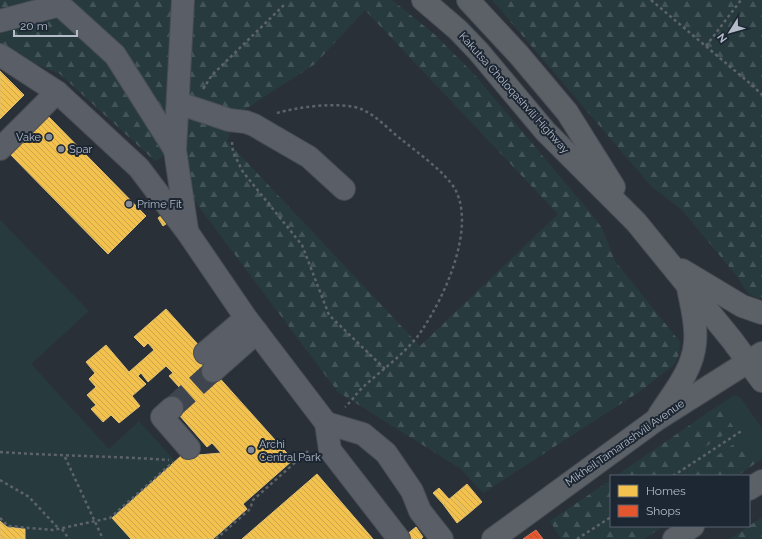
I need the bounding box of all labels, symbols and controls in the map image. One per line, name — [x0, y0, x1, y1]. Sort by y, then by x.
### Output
scale bar — [14, 12, 77, 38]
north arrow — [710, 12, 750, 52]
text: 20 m — [20, 19, 48, 33]
street label: Kakutsa Choloqashvili Highway — [456, 30, 572, 156]
text: N — [715, 30, 730, 45]
place label: Vake — [16, 131, 42, 144]
marker: Vake — [44, 132, 54, 142]
place label: Spar — [69, 143, 92, 156]
marker: Spar — [56, 144, 66, 154]
place label: Prime Fit — [137, 198, 182, 211]
marker: Prime Fit — [124, 199, 134, 209]
street label: Mikheil Tamarashvili Avenue — [563, 397, 687, 489]
place label: Archi Central Park — [259, 438, 321, 464]
marker: Archi Central Park — [246, 445, 256, 455]
legend — [610, 475, 750, 527]
text: Homes — [646, 484, 686, 498]
text: Shops — [646, 504, 681, 518]

